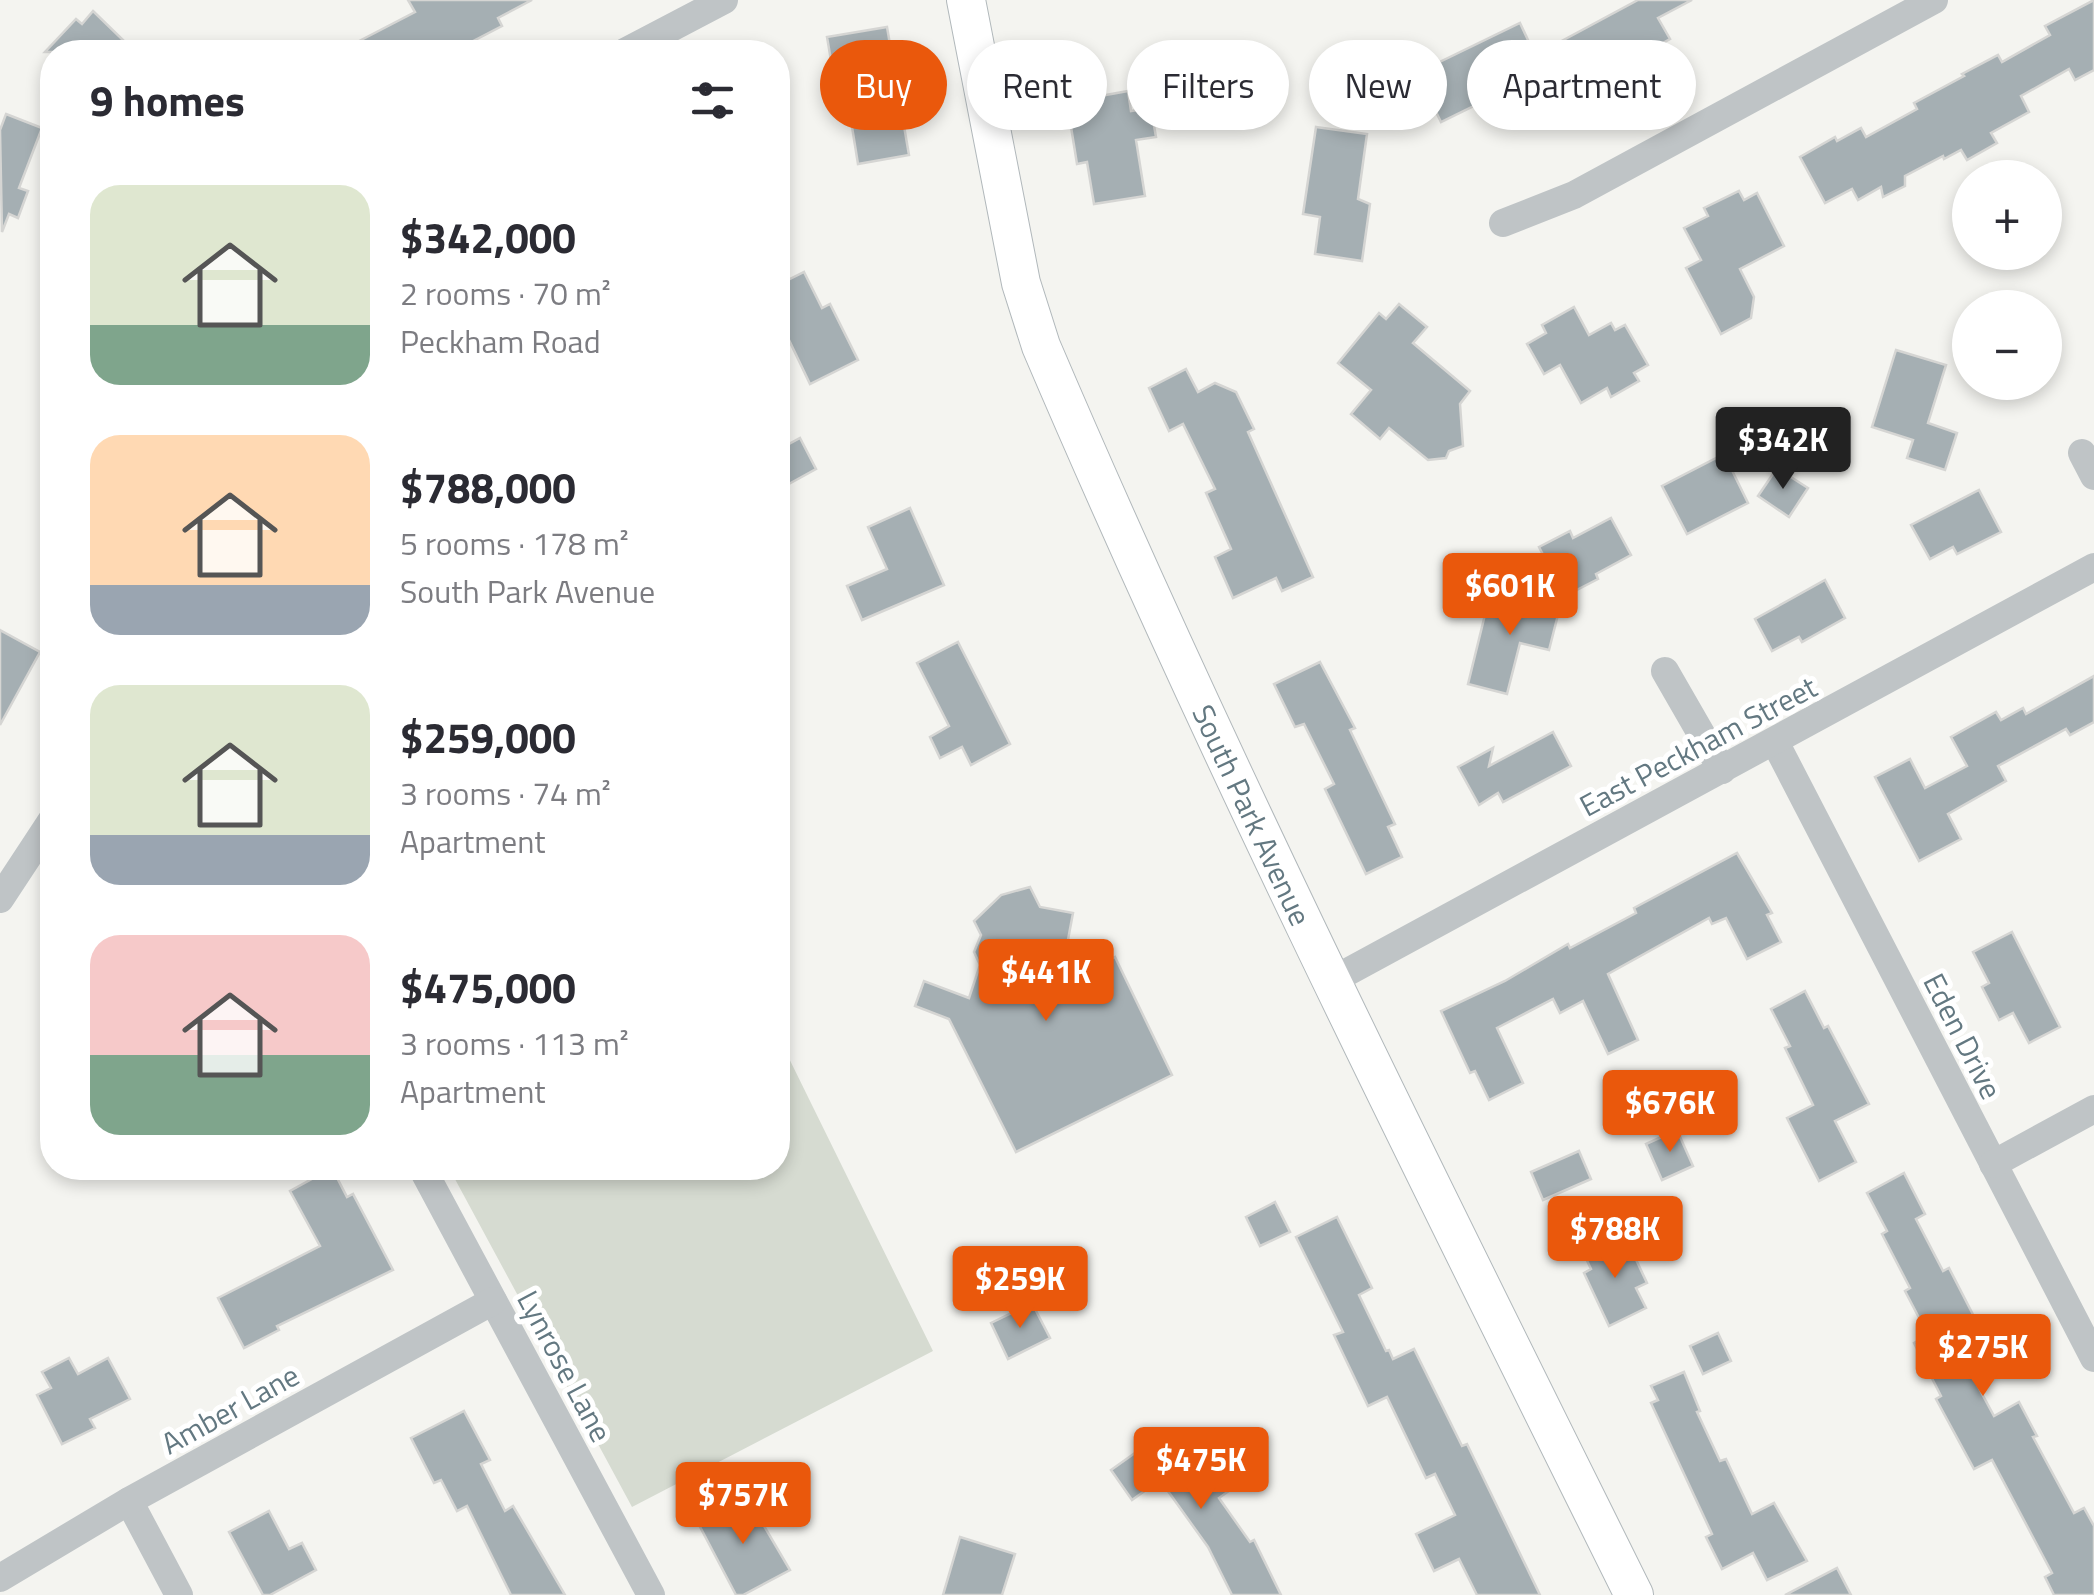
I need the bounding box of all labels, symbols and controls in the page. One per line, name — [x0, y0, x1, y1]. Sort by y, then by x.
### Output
chip: Buy — [820, 40, 947, 130]
chip: Rent — [967, 40, 1107, 130]
chip: Filters — [1127, 40, 1289, 130]
chip: New — [1309, 40, 1447, 130]
chip: Apartment — [1467, 40, 1696, 130]
text: 9 homes — [90, 68, 245, 132]
icon: filters — [685, 73, 740, 128]
map controls — [1952, 160, 2062, 400]
button: + — [1952, 160, 2062, 270]
text: $342,000 — [400, 205, 576, 269]
icon: home — [170, 225, 290, 345]
text: 2 rooms · 70 m² — [400, 269, 611, 317]
button: − — [1952, 290, 2062, 400]
text: Peckham Road — [400, 317, 601, 365]
pin: $342K — [1713, 407, 1853, 492]
text: $342K — [1738, 415, 1828, 463]
text: $788,000 — [400, 455, 576, 519]
icon: home — [170, 475, 290, 595]
text: 5 rooms · 178 m² — [400, 519, 629, 567]
pin: $601K — [1440, 553, 1580, 638]
text: $601K — [1465, 561, 1555, 609]
text: South Park Avenue — [400, 567, 655, 615]
street label: East Peckham Street — [1571, 664, 1825, 828]
street label: South Park Avenue — [1181, 697, 1323, 933]
text: $259,000 — [400, 705, 576, 769]
icon: home — [170, 725, 290, 845]
text: 3 rooms · 74 m² — [400, 769, 611, 817]
text: Apartment — [400, 817, 546, 865]
pin: $441K — [976, 939, 1116, 1024]
text: $441K — [1001, 947, 1091, 995]
text: $475,000 — [400, 955, 576, 1019]
street label: Eden Drive — [1912, 965, 2014, 1107]
icon: home — [170, 975, 290, 1095]
text: 3 rooms · 113 m² — [400, 1019, 629, 1067]
text: Apartment — [400, 1067, 546, 1115]
pin: $676K — [1600, 1070, 1740, 1155]
text: $676K — [1625, 1078, 1715, 1126]
pin: $788K — [1545, 1196, 1685, 1281]
text: $788K — [1570, 1204, 1660, 1252]
pin: $259K — [950, 1246, 1090, 1331]
text: $259K — [975, 1254, 1065, 1302]
street label: Lynrose Lane — [506, 1282, 624, 1450]
pin: $275K — [1913, 1314, 2053, 1399]
text: $275K — [1938, 1322, 2028, 1370]
street label: Amber Lane — [153, 1352, 307, 1466]
pin: $475K — [1131, 1427, 1271, 1512]
text: $475K — [1156, 1435, 1246, 1483]
pin: $757K — [673, 1462, 813, 1547]
text: $757K — [698, 1470, 788, 1518]

